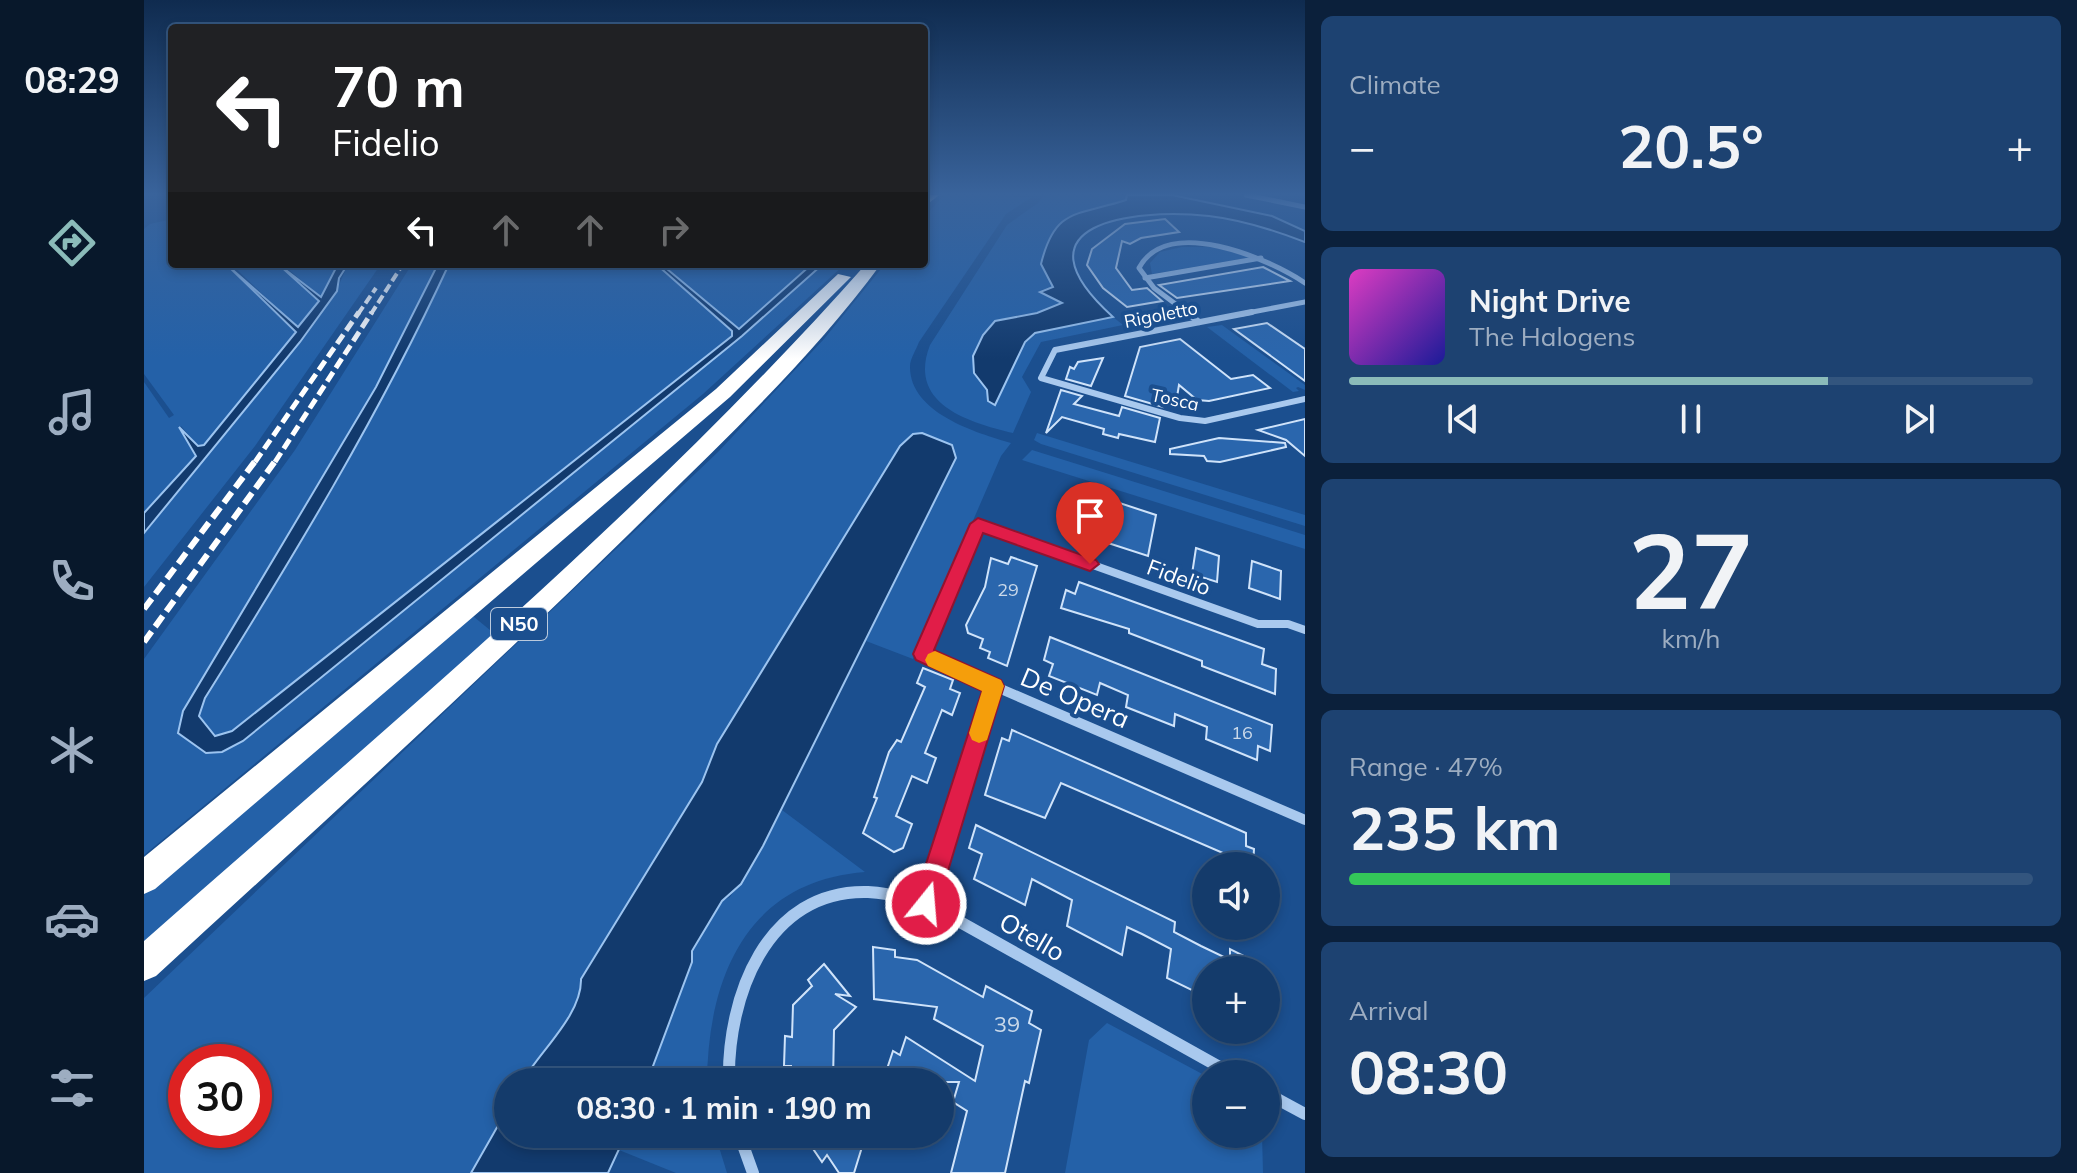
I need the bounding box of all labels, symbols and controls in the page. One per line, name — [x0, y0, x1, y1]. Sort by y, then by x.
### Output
text: 70 m — [332, 51, 465, 121]
icon: left — [200, 56, 304, 160]
text: 08:29 — [24, 57, 120, 102]
text: Climate — [1349, 68, 1441, 101]
text: 20.5° — [1618, 108, 1764, 183]
text: − — [1349, 119, 1375, 174]
text: + — [2007, 119, 2033, 174]
text: Fidelio — [332, 120, 440, 165]
icon: left — [400, 208, 444, 252]
icon: ahead — [484, 208, 528, 252]
icon: ahead — [568, 208, 612, 252]
icon: right — [652, 208, 696, 252]
icon: directions — [44, 215, 100, 271]
text: Night Drive — [1469, 282, 1631, 320]
street label: Rigoletto — [1122, 296, 1200, 333]
text: The Halogens — [1469, 320, 1635, 353]
street label: Tosca — [1149, 383, 1201, 416]
icon: music — [44, 384, 100, 440]
icon: previous — [1441, 397, 1485, 441]
icon: pause — [1669, 397, 1713, 441]
icon: next — [1897, 397, 1941, 441]
pin — [1056, 482, 1124, 564]
icon: arrive — [1068, 494, 1112, 538]
text: 27 — [1629, 504, 1753, 635]
icon: phone — [44, 553, 100, 609]
street label: Fidelio — [1143, 553, 1215, 601]
house number: 29 — [997, 578, 1019, 601]
road number: N50 — [491, 608, 547, 640]
text: km/h — [1662, 622, 1720, 655]
street label: De Opera — [1016, 660, 1135, 735]
house number: 16 — [1231, 721, 1253, 744]
icon: climate — [44, 722, 100, 778]
text: Range · 47% — [1349, 750, 1503, 783]
text: 235 km — [1349, 790, 1561, 865]
map controls — [1192, 852, 1280, 1148]
button: sound — [1192, 852, 1280, 940]
position arrow — [884, 862, 968, 946]
icon: car — [44, 891, 100, 947]
street label: Otello — [994, 905, 1071, 968]
button: + — [1192, 956, 1280, 1044]
text: Arrival — [1349, 994, 1429, 1027]
house number: 39 — [994, 1010, 1020, 1038]
text: 08:30 — [1349, 1034, 1508, 1109]
speed limit sign: 30 — [168, 1044, 272, 1148]
icon: filters — [44, 1060, 100, 1116]
button: − — [1192, 1060, 1280, 1148]
text: 08:30 · 1 min · 190 m — [576, 1089, 872, 1127]

